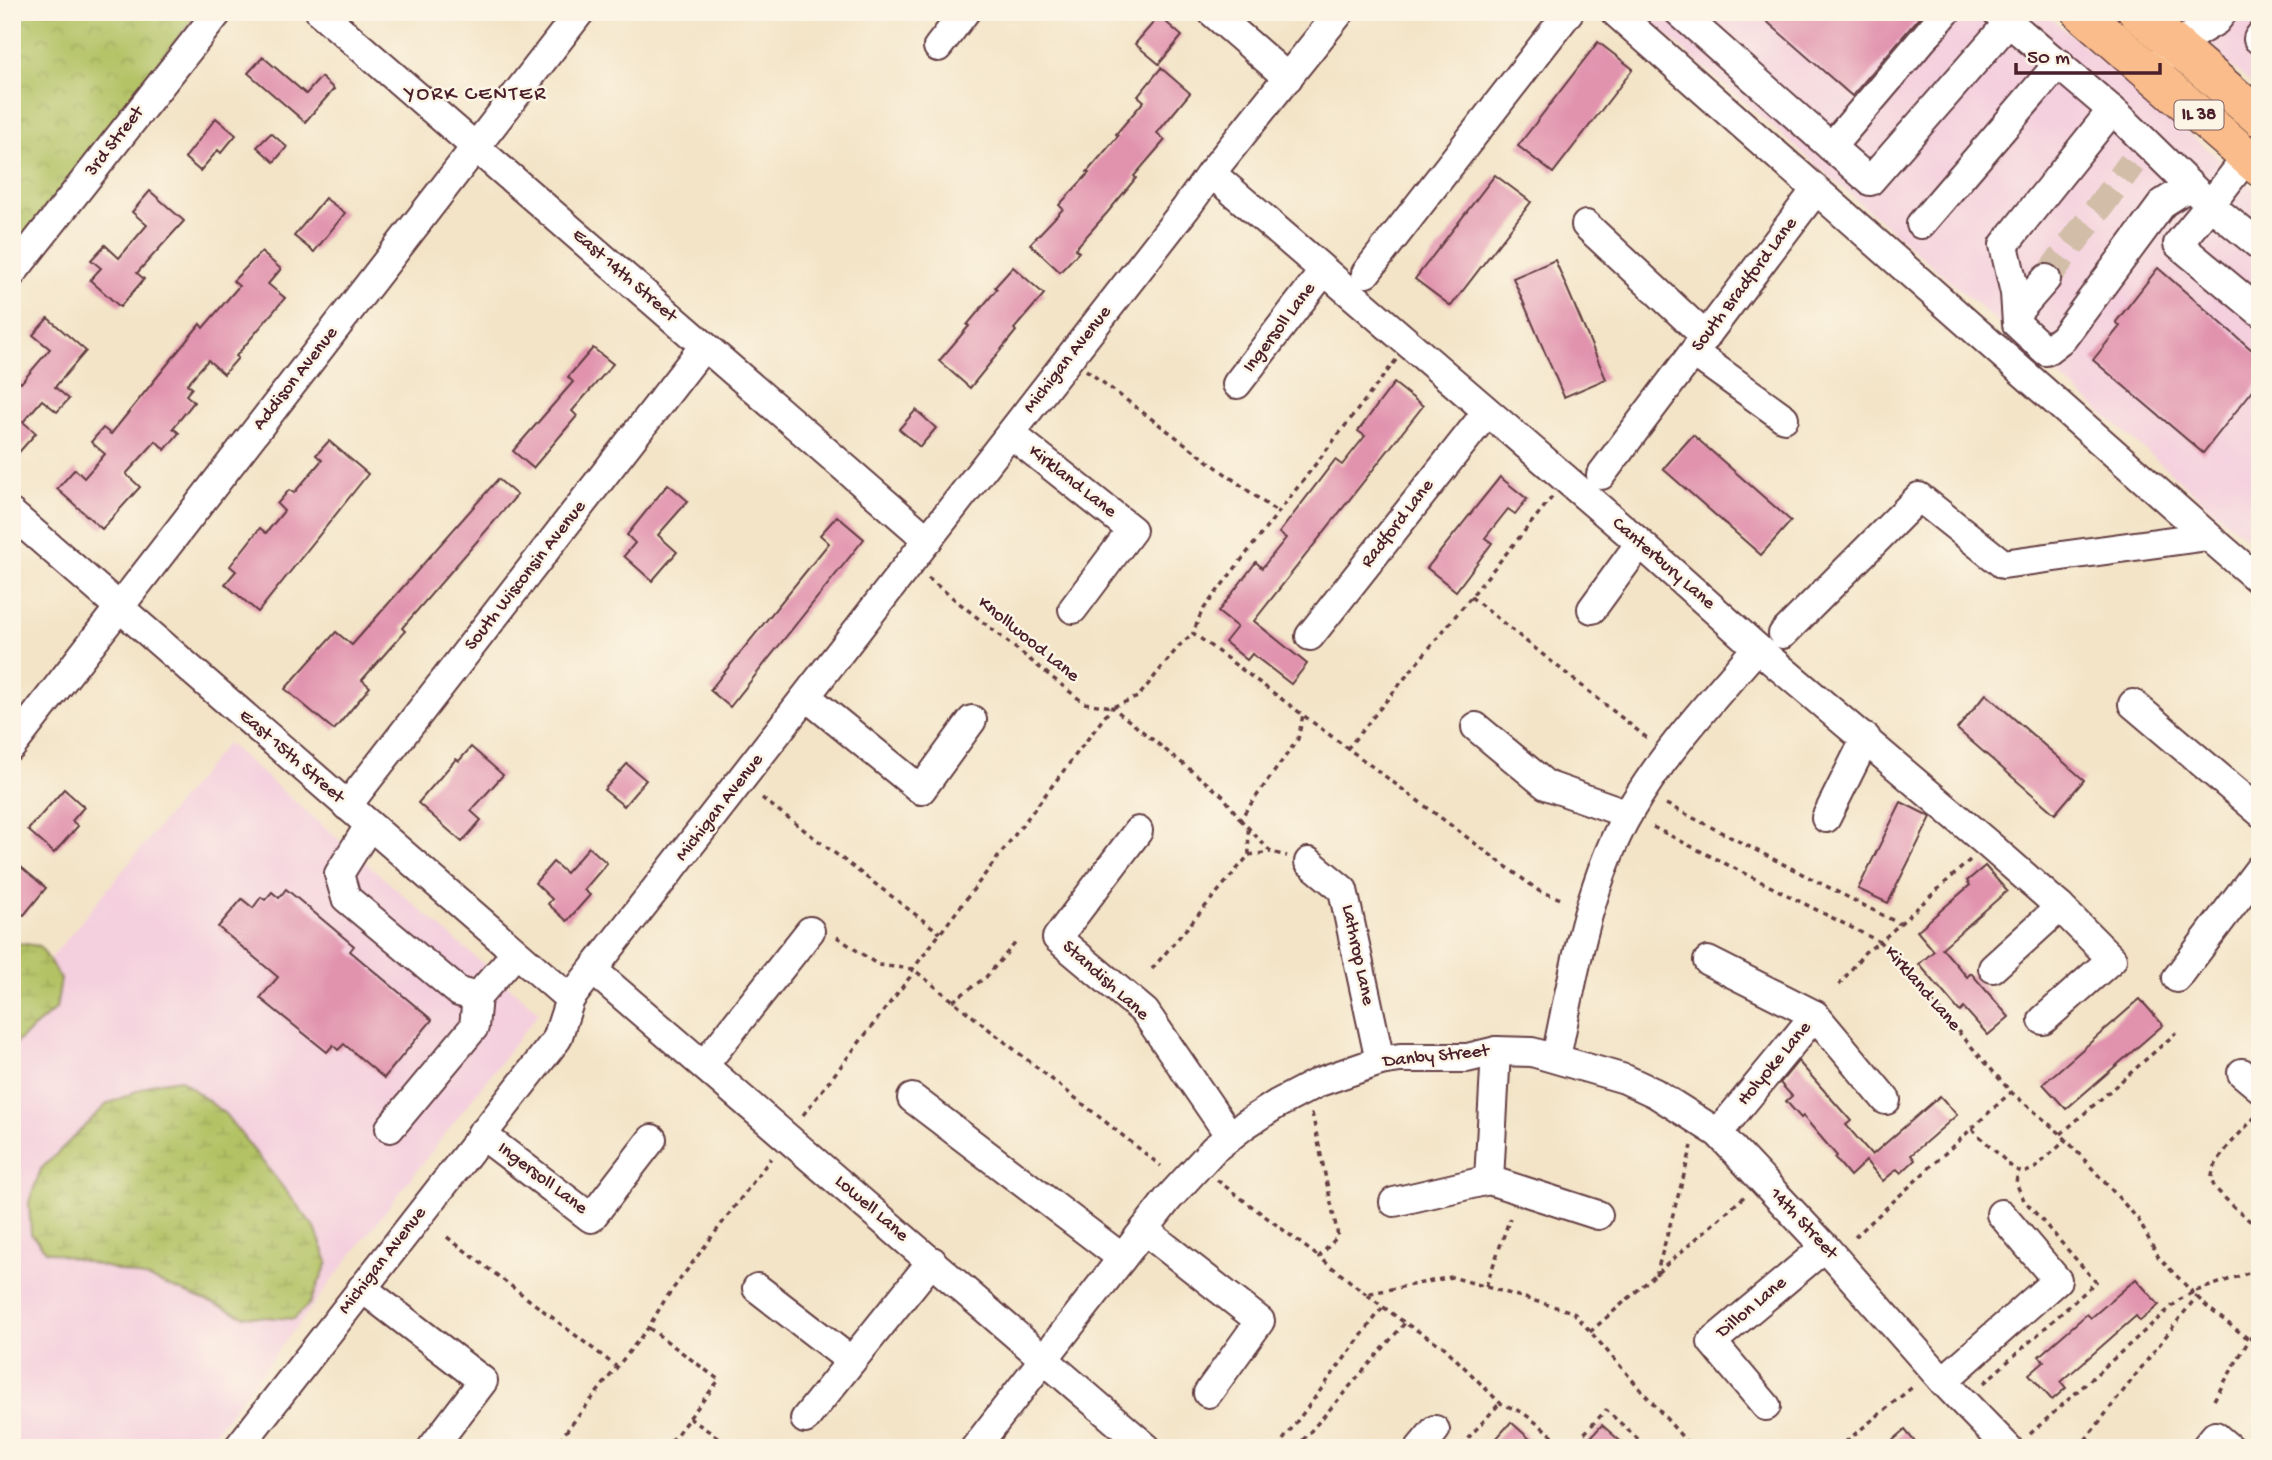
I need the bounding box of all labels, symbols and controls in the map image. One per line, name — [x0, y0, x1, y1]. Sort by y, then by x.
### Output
scale bar — [2016, 32, 2160, 76]
text: 50 m — [2027, 47, 2070, 72]
district label: YORK CENTER — [403, 83, 547, 108]
street label: 3rd Street — [80, 100, 151, 183]
road number: IL 38 — [2174, 100, 2224, 130]
street label: South Bradford Lane — [1687, 213, 1803, 357]
street label: East 14th Street — [567, 224, 683, 329]
street label: Ingersoll Lane — [1239, 278, 1321, 378]
street label: Michigan Avenue — [1019, 302, 1117, 418]
street label: Addison Avenue — [248, 322, 344, 435]
street label: Kirkland Lane — [1023, 440, 1121, 524]
street label: Radford Lane — [1356, 475, 1440, 573]
street label: South Wisconsin Avenue — [460, 496, 592, 656]
street label: Canterbury Lane — [1606, 513, 1720, 615]
street label: Knollwood Lane — [973, 592, 1084, 688]
street label: East 15th Street — [233, 705, 350, 811]
street label: Michigan Avenue — [671, 750, 769, 866]
street label: Lathrop Lane — [1335, 903, 1379, 1008]
street label: Standish Lane — [1057, 936, 1154, 1026]
street label: Kirkland Lane — [1879, 942, 1965, 1037]
street label: Holyoke Lane — [1733, 1017, 1817, 1111]
street label: Danby Street — [1380, 1040, 1492, 1074]
street label: Ingersoll Lane — [492, 1138, 592, 1220]
street label: Lowell Lane — [829, 1171, 913, 1248]
street label: 14th Street — [1763, 1183, 1844, 1266]
street label: Michigan Avenue — [334, 1203, 432, 1319]
street label: Dillon Lane — [1711, 1272, 1792, 1345]

